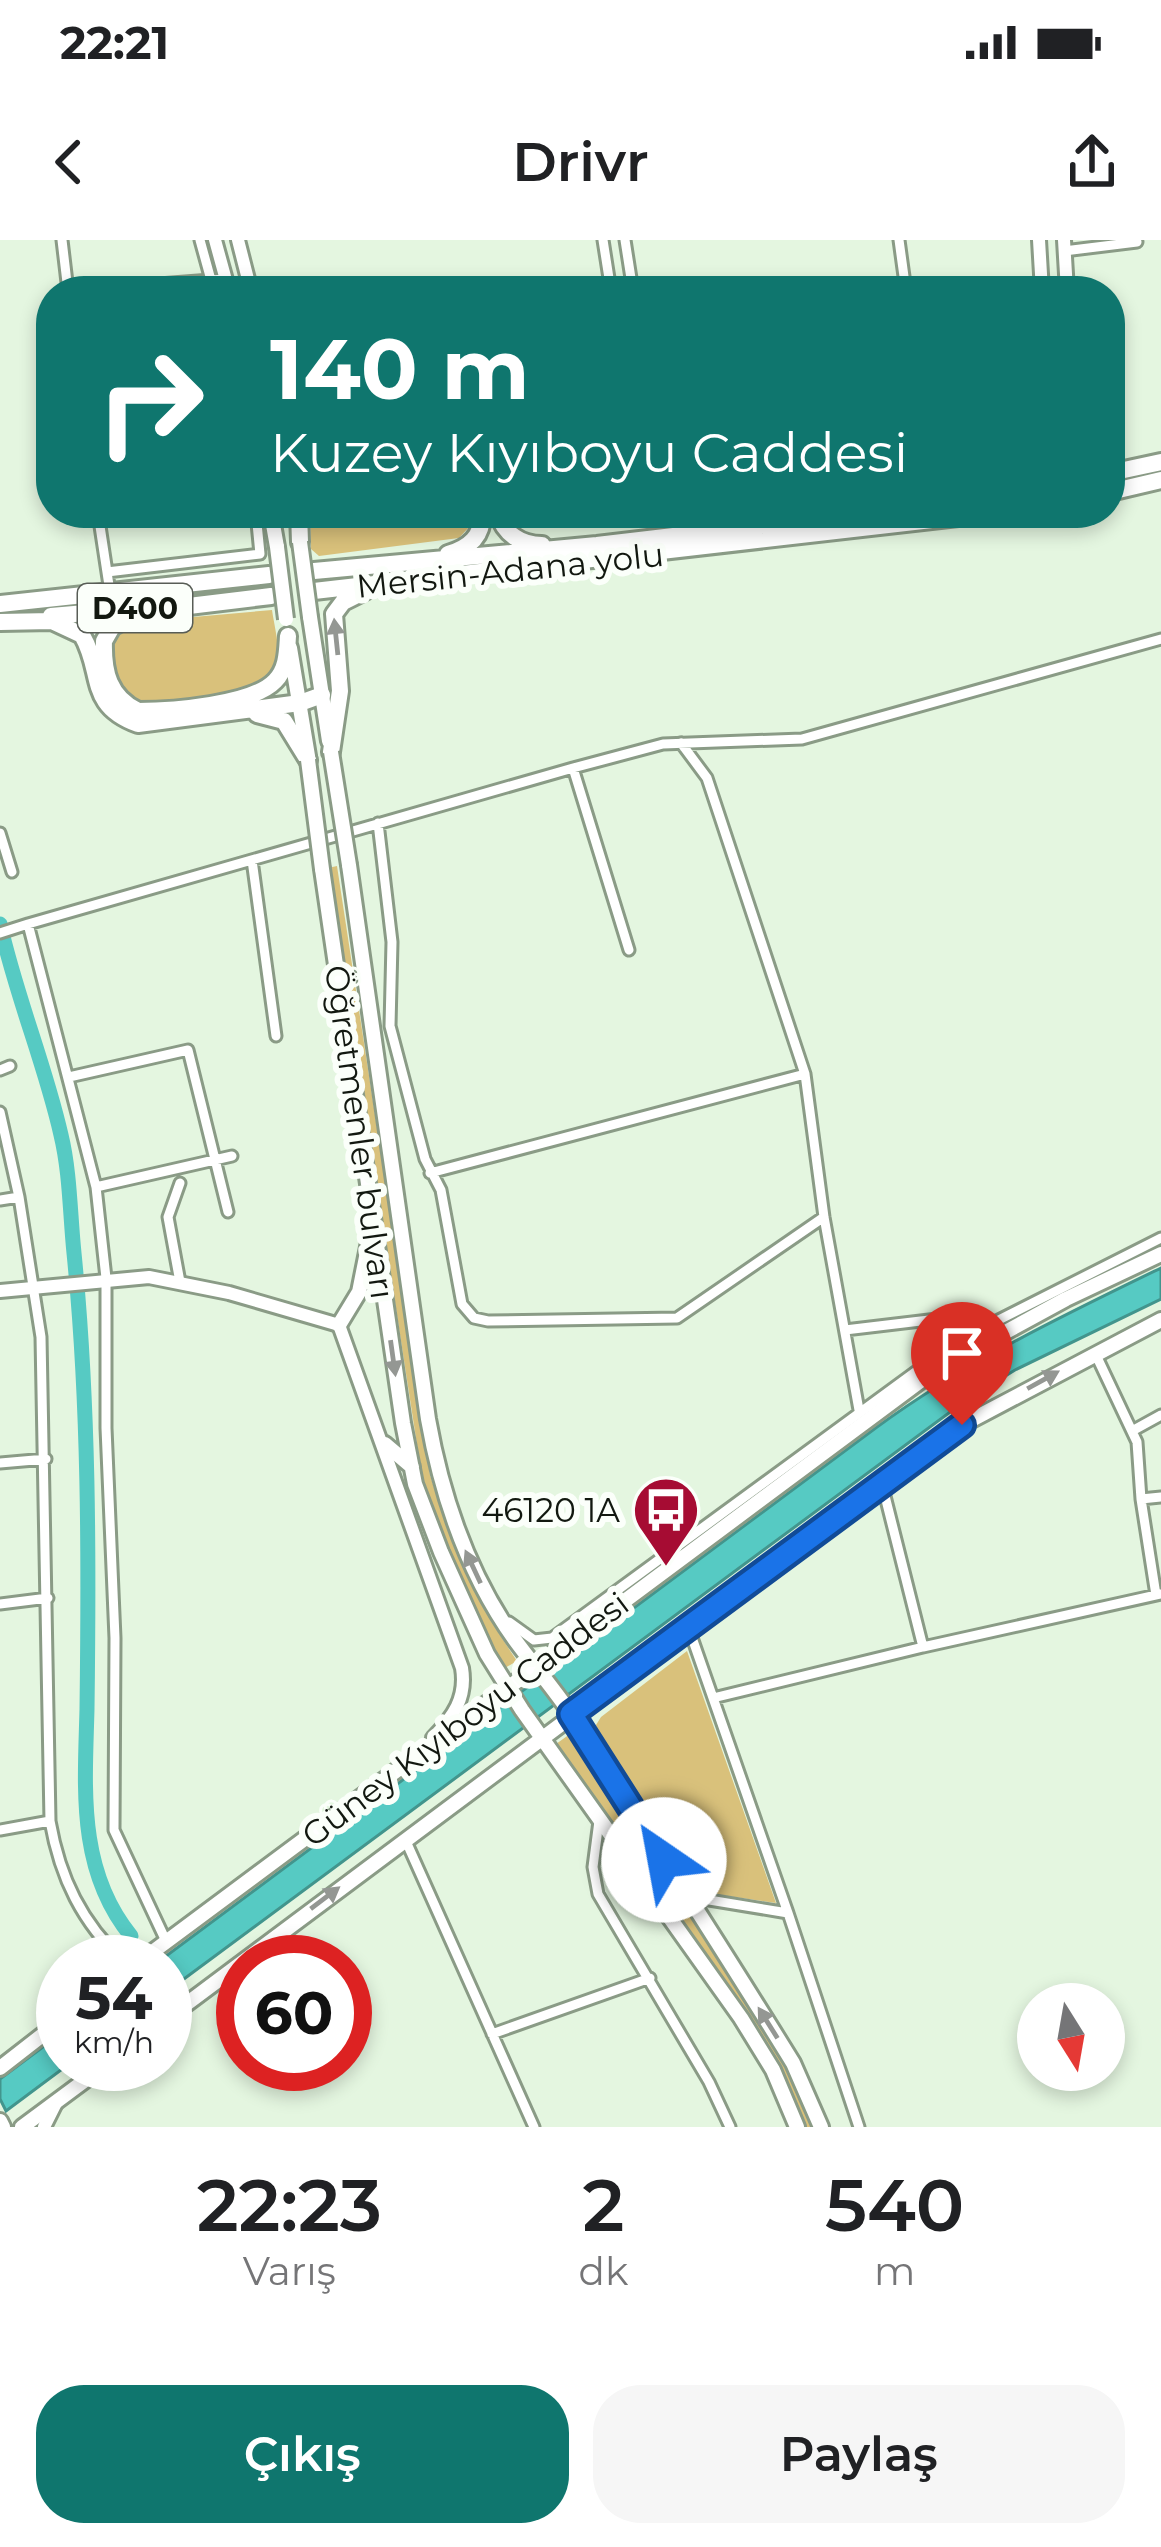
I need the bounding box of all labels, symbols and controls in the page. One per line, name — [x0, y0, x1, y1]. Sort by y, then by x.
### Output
text: 22:21 — [60, 15, 169, 70]
icon: back — [36, 129, 102, 195]
text: Drivr — [512, 129, 649, 195]
icon: share — [1059, 129, 1125, 195]
text: 140 m — [270, 318, 530, 420]
icon: right — [72, 324, 228, 480]
text: Kuzey Kıyıboyu Caddesi — [270, 420, 908, 486]
street label: Mersin-Adana yolu — [354, 534, 666, 606]
road number: D400 — [78, 584, 192, 632]
one-way arrow — [326, 618, 345, 656]
street label: Öğretmenler bulvarı — [317, 963, 403, 1301]
pin — [911, 1302, 1013, 1425]
icon: arrive — [929, 1320, 995, 1386]
one-way arrow — [384, 1340, 403, 1378]
one-way arrow — [1026, 1370, 1061, 1391]
bus stop icon: 46120 1A — [631, 1475, 701, 1569]
place label: 46120 1A — [481, 1490, 620, 1530]
one-way arrow — [463, 1549, 483, 1584]
street label: Güney Kıyıboyu Caddesi — [294, 1583, 636, 1855]
position arrow — [601, 1797, 727, 1923]
one-way arrow — [309, 1887, 341, 1911]
speed limit sign: 60 — [216, 1935, 372, 2091]
text: 54 — [75, 1961, 153, 2034]
north arrow — [1017, 1983, 1125, 2091]
map controls — [1017, 1983, 1125, 2091]
one-way arrow — [758, 2006, 779, 2040]
text: km/h — [74, 2024, 154, 2061]
text: 22:23 — [197, 2161, 382, 2249]
text: 2 — [582, 2161, 624, 2249]
text: 540 — [825, 2161, 964, 2249]
text: Varış — [243, 2247, 336, 2295]
text: dk — [579, 2247, 628, 2295]
text: m — [874, 2247, 915, 2295]
button: Çıkış — [36, 2385, 569, 2523]
button: Paylaş — [593, 2385, 1125, 2523]

